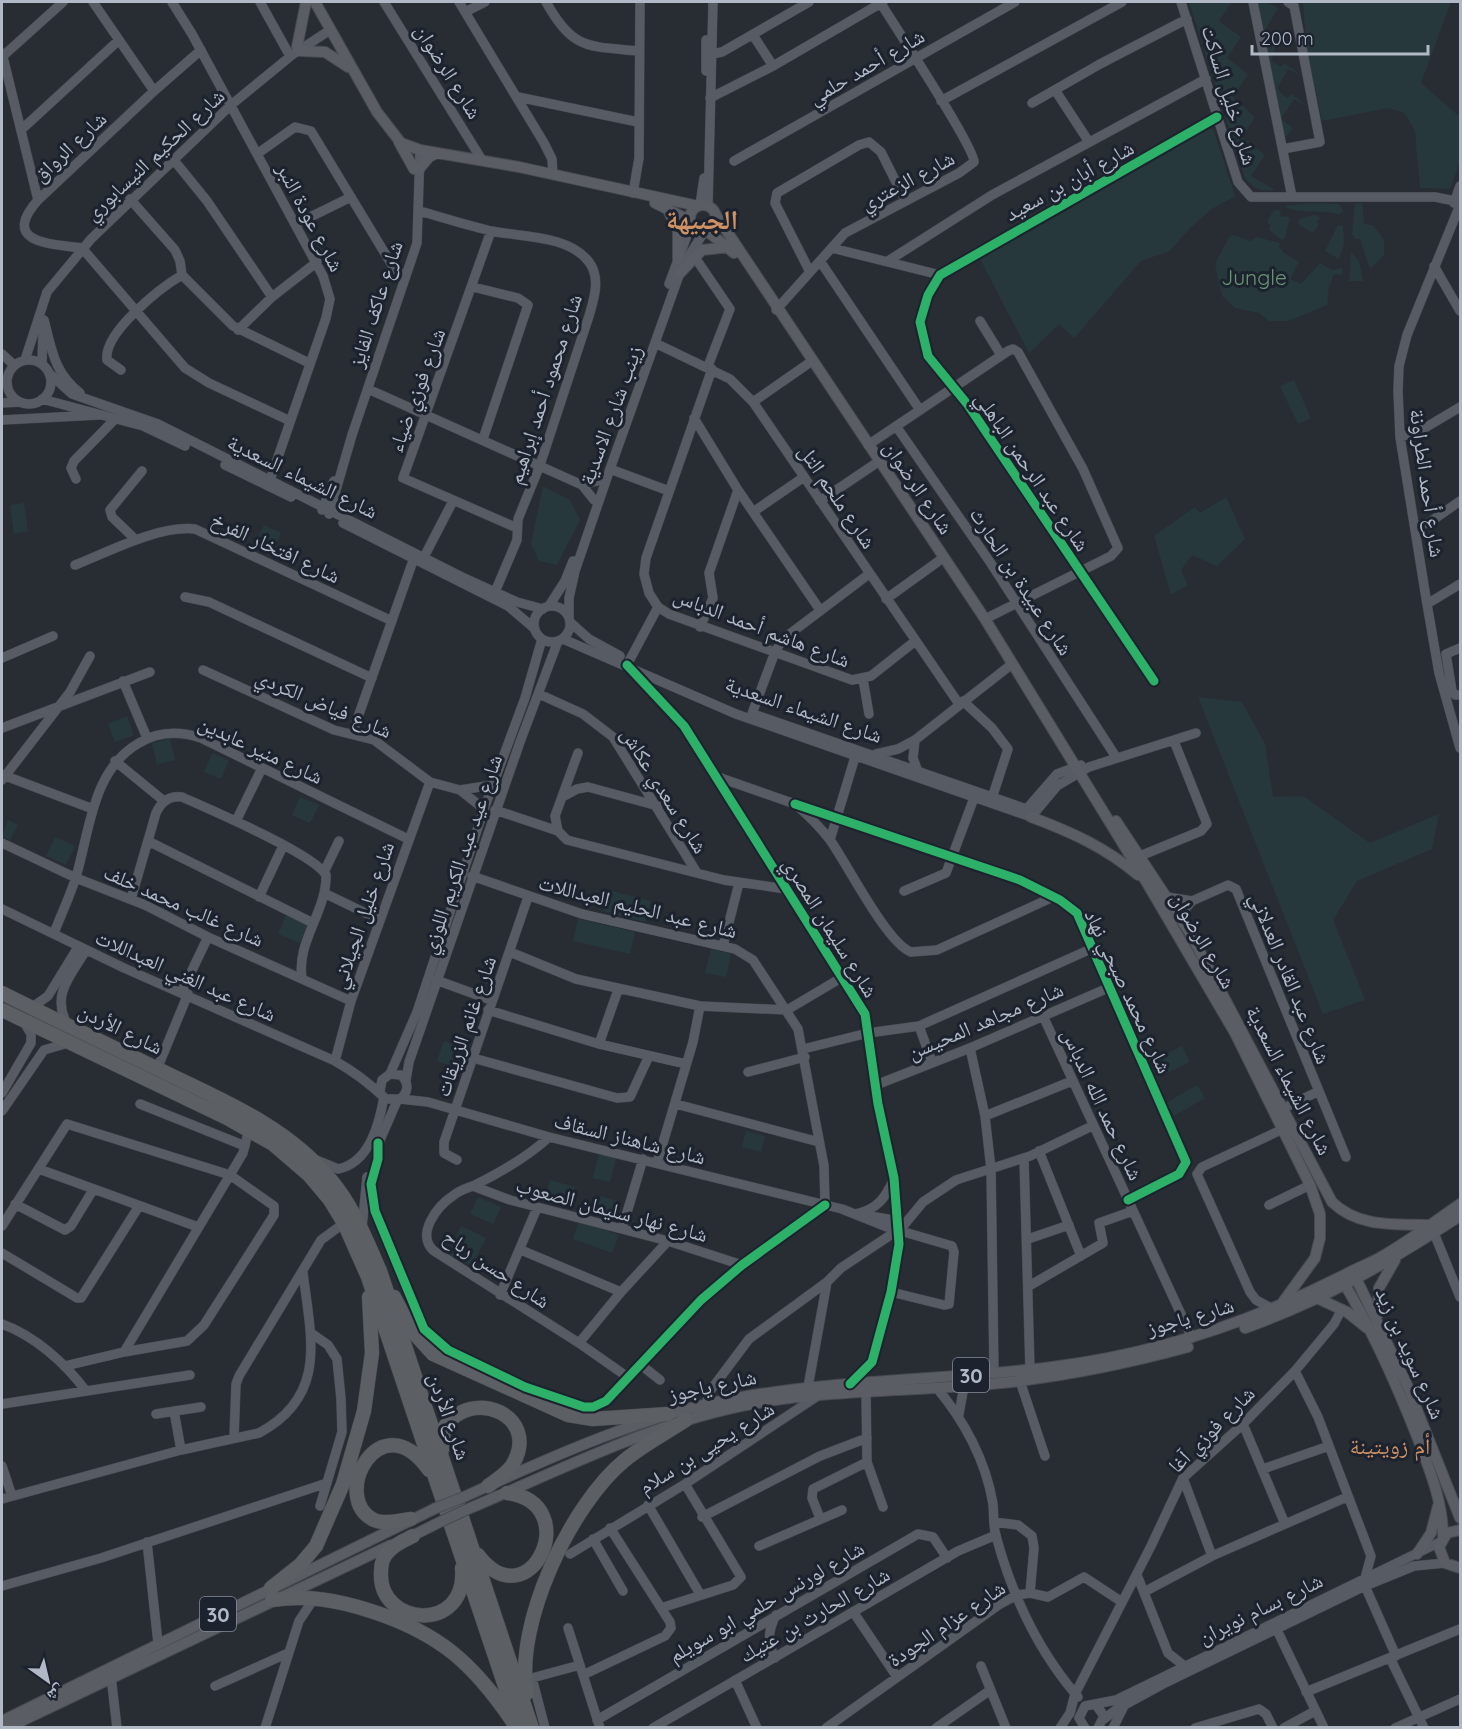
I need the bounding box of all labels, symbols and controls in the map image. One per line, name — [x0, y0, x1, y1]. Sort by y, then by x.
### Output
scale bar — [1252, 18, 1428, 56]
street label: شارع الرضوان — [409, 19, 488, 124]
street label: شارع أحمد حلمي — [803, 22, 931, 114]
street label: شارع خليل الساكت — [1195, 22, 1264, 168]
text: 200 m — [1261, 27, 1314, 50]
street label: شارع الحكيم النيسابوري — [79, 82, 232, 229]
street label: شارع الرواق — [26, 105, 112, 188]
street label: شارع أبان بن سعيد — [1000, 134, 1139, 227]
street label: شارع الزعتري — [855, 144, 961, 220]
street label: شارع عودة النبر — [270, 157, 350, 276]
district label: الجبيهة — [666, 202, 738, 236]
street label: شارع عاكف الفايز — [342, 237, 409, 372]
park label: Jungle — [1221, 264, 1287, 290]
street label: شارع محمود أحمد إبراهيم — [501, 291, 589, 488]
street label: شارع فوزي ضياء — [382, 325, 454, 457]
street label: زينب شارع الاسدية — [573, 342, 648, 489]
street label: شارع عبد الرحمن الباهلي — [966, 386, 1096, 558]
street label: شارع أحمد الطراونة — [1404, 407, 1451, 559]
street label: شارع الشيماء السعدية — [223, 428, 382, 525]
street label: شارع الرضوان — [877, 435, 960, 539]
street label: شارع ملحم التل — [792, 439, 882, 554]
street label: شارع عبيدة بن الحارث — [964, 502, 1079, 660]
street label: شارع افتخار الفرخ — [207, 506, 345, 589]
street label: شارع هاشم أحمد الدباس — [669, 581, 854, 674]
street label: شارع فياض الكردي — [250, 663, 396, 747]
street label: شارع الشيماء السعدية — [722, 670, 886, 749]
street label: شارع منير عابدين — [194, 709, 327, 790]
street label: شارع سعدي عكاش — [612, 722, 714, 860]
street label: شارع عيد عبد الكريم اللوزي — [415, 751, 511, 958]
street label: شارع خليل الجيلاني — [325, 838, 403, 993]
street label: شارع سليمان المصري — [774, 852, 884, 1004]
street label: شارع غالب محمد خلف — [100, 858, 268, 953]
street label: شارع عبد الحليم العبداللات — [536, 869, 740, 945]
street label: شارع الرضوان — [1165, 887, 1242, 993]
street label: شارع عبد القادر العدلاني — [1241, 888, 1337, 1069]
street label: شارع محمد صبحي نهاد — [1076, 905, 1178, 1079]
street label: شارع عبد الغني العبداللات — [90, 923, 280, 1031]
street label: شارع غانم الزريقات — [429, 952, 503, 1100]
street label: شارع مجاهد المحيسن — [903, 975, 1067, 1065]
street label: شارع الأردن — [74, 996, 167, 1060]
street label: شارع الشيماء السعدية — [1240, 1001, 1339, 1160]
street label: شارع حمد الله الدباس — [1055, 1024, 1150, 1185]
street label: شارع شاهناز السقاف — [551, 1107, 709, 1170]
street label: شارع نهار سليمان الصعوب — [513, 1171, 711, 1248]
street label: شارع حسن رباح — [438, 1223, 555, 1314]
street label: شارع سويد بن زيد — [1369, 1283, 1452, 1423]
street label: شارع ياجوز — [1142, 1291, 1237, 1342]
road number: 30 — [953, 1358, 989, 1392]
street label: شارع ياجوز — [665, 1363, 759, 1408]
street label: شارع الأردن — [422, 1369, 477, 1463]
street label: شارع فوزي آغا — [1162, 1380, 1263, 1481]
street label: شارع يحيى بن سلام — [633, 1395, 780, 1501]
district label: أم زويتينة — [1350, 1432, 1430, 1461]
street label: شارع لورنس حلمي ابو سويلم — [664, 1534, 871, 1671]
street label: شارع الحارث بن عتيك — [734, 1560, 894, 1668]
street label: شارع بسام نويران — [1194, 1567, 1327, 1651]
street label: شارع عزام الجودة — [882, 1574, 1011, 1674]
road number: 30 — [200, 1597, 236, 1631]
north arrow — [18, 1651, 78, 1711]
text: ش — [44, 1680, 69, 1706]

